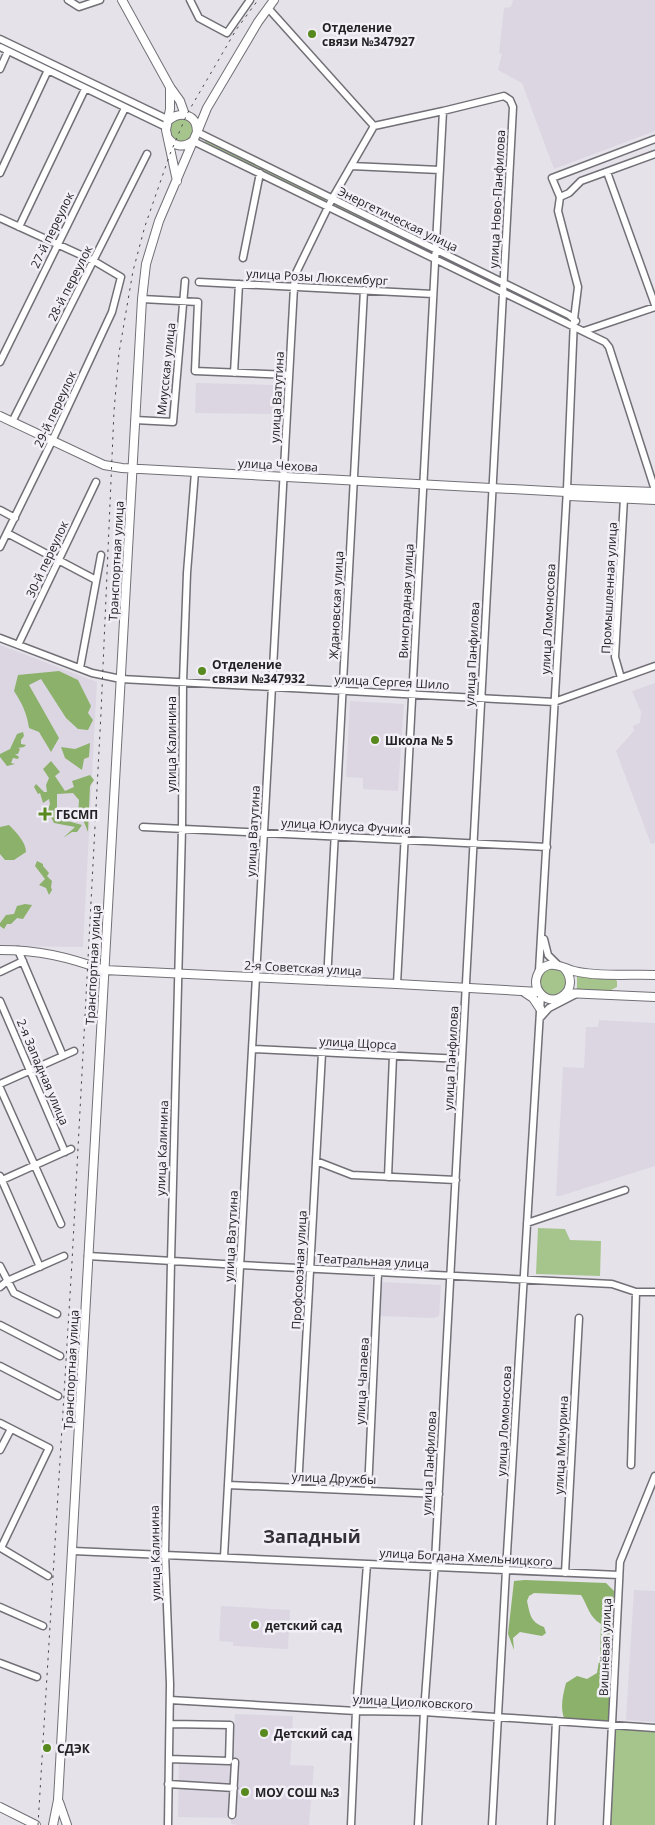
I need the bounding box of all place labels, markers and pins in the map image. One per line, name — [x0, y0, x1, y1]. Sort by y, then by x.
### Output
place label: Отделение связи №347927 — [322, 19, 415, 50]
marker: Отделение связи №347927 — [306, 28, 318, 40]
place label: Отделение связи №347932 — [212, 656, 305, 687]
marker: Отделение связи №347932 — [196, 665, 208, 677]
place label: Школа № 5 — [385, 732, 453, 749]
marker: Школа № 5 — [369, 734, 381, 746]
place label: ГБСМП — [56, 806, 98, 823]
marker: ГБСМП — [38, 807, 52, 821]
place label: детский сад — [265, 1617, 342, 1634]
marker: детский сад — [249, 1619, 261, 1631]
place label: Детский сад — [274, 1725, 352, 1742]
marker: Детский сад — [258, 1727, 270, 1739]
place label: СДЭК — [57, 1740, 91, 1757]
marker: СДЭК — [41, 1742, 53, 1754]
place label: МОУ СОШ №3 — [255, 1784, 340, 1801]
marker: МОУ СОШ №3 — [239, 1786, 251, 1798]

